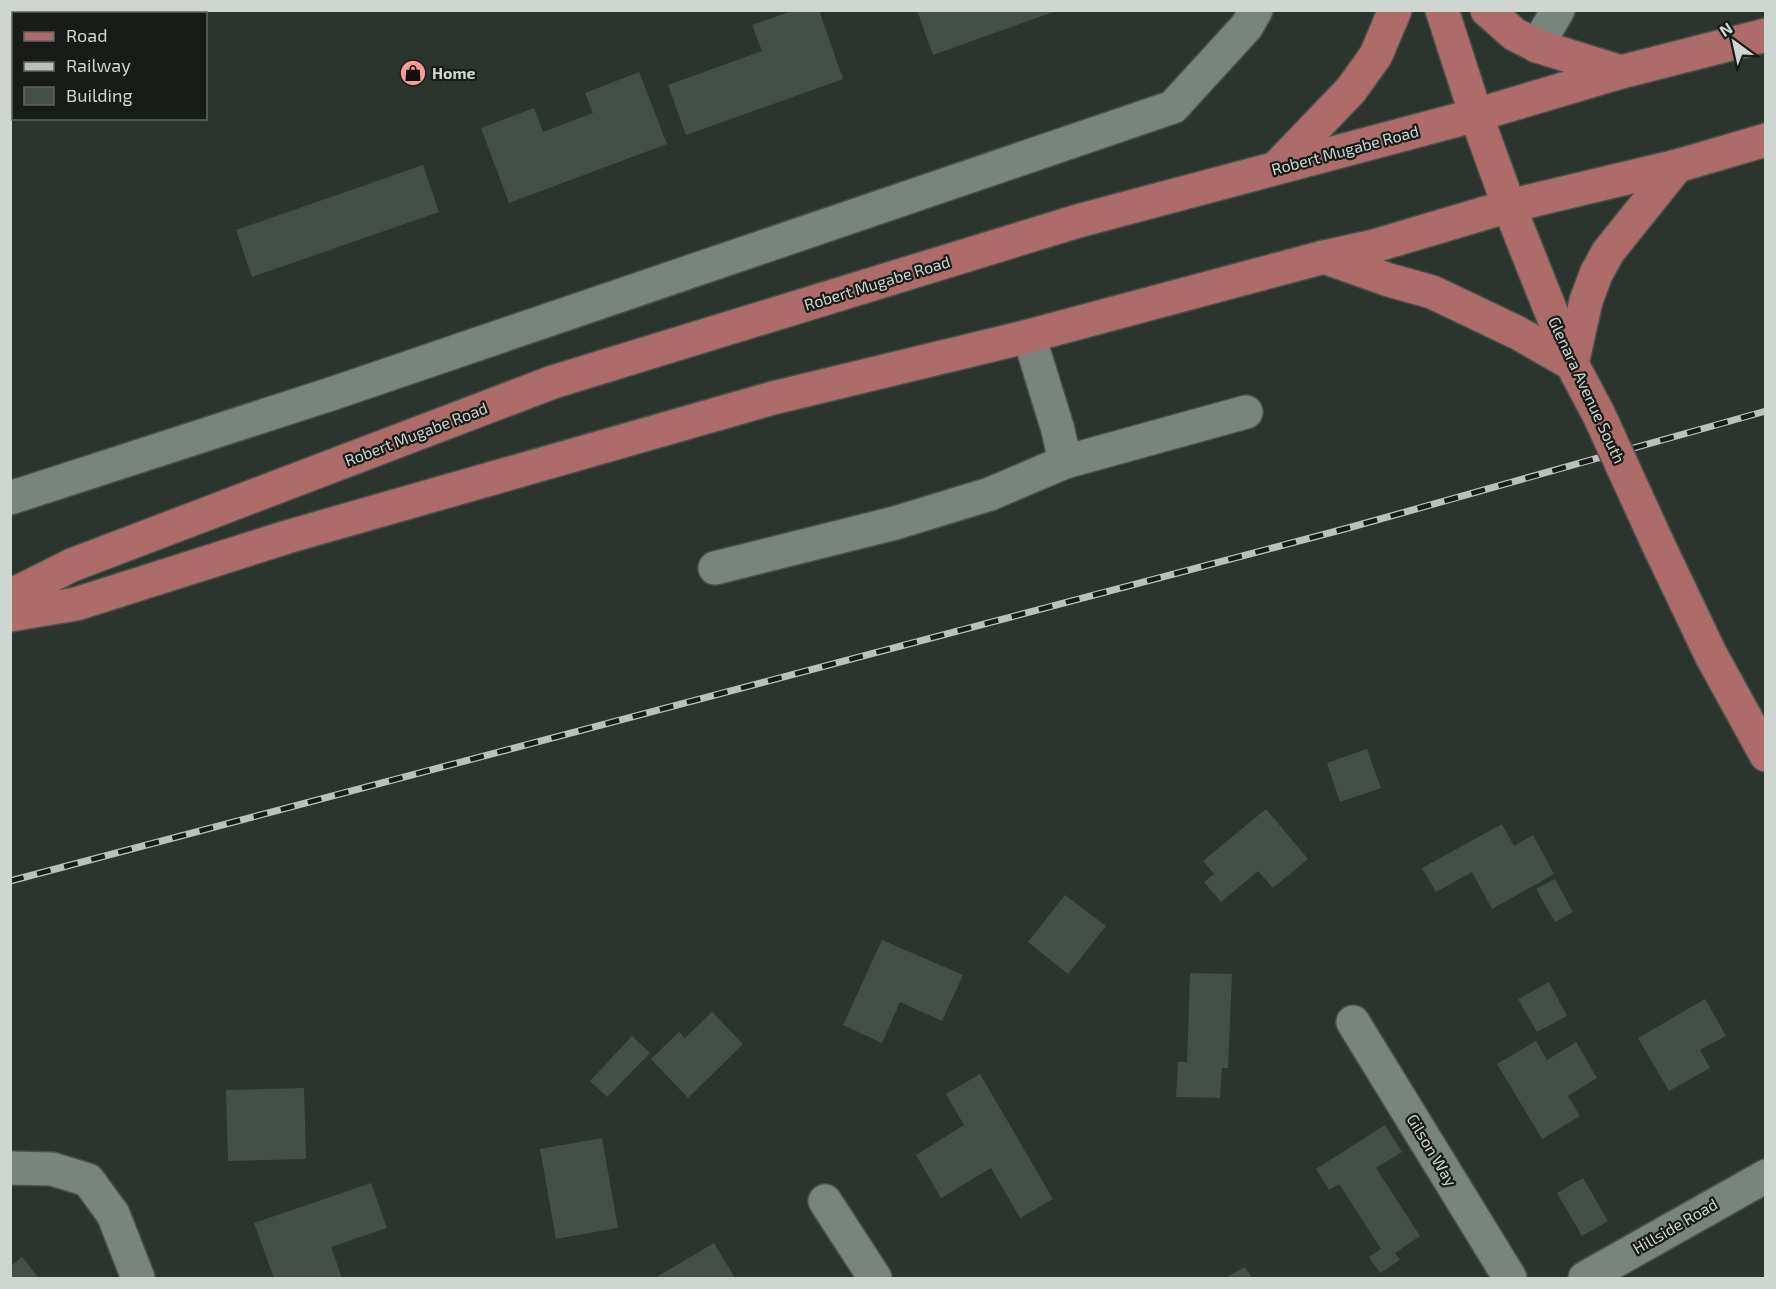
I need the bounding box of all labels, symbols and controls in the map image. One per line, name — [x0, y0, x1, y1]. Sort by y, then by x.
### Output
legend — [12, 12, 207, 120]
north arrow — [1704, 12, 1764, 72]
text: N — [1716, 18, 1736, 40]
text: Road — [66, 24, 107, 46]
text: Railway — [66, 54, 131, 76]
shop icon: Home — [398, 58, 428, 88]
place label: Home — [432, 63, 476, 82]
text: Building — [66, 84, 133, 106]
street label: Robert Mugabe Road — [1269, 121, 1421, 178]
street label: Robert Mugabe Road — [802, 251, 952, 314]
street label: Glenara Avenue South — [1545, 313, 1630, 466]
street label: Robert Mugabe Road — [342, 397, 490, 470]
street label: Gilson Way — [1403, 1110, 1462, 1190]
street label: Hillside Road — [1629, 1194, 1720, 1257]

